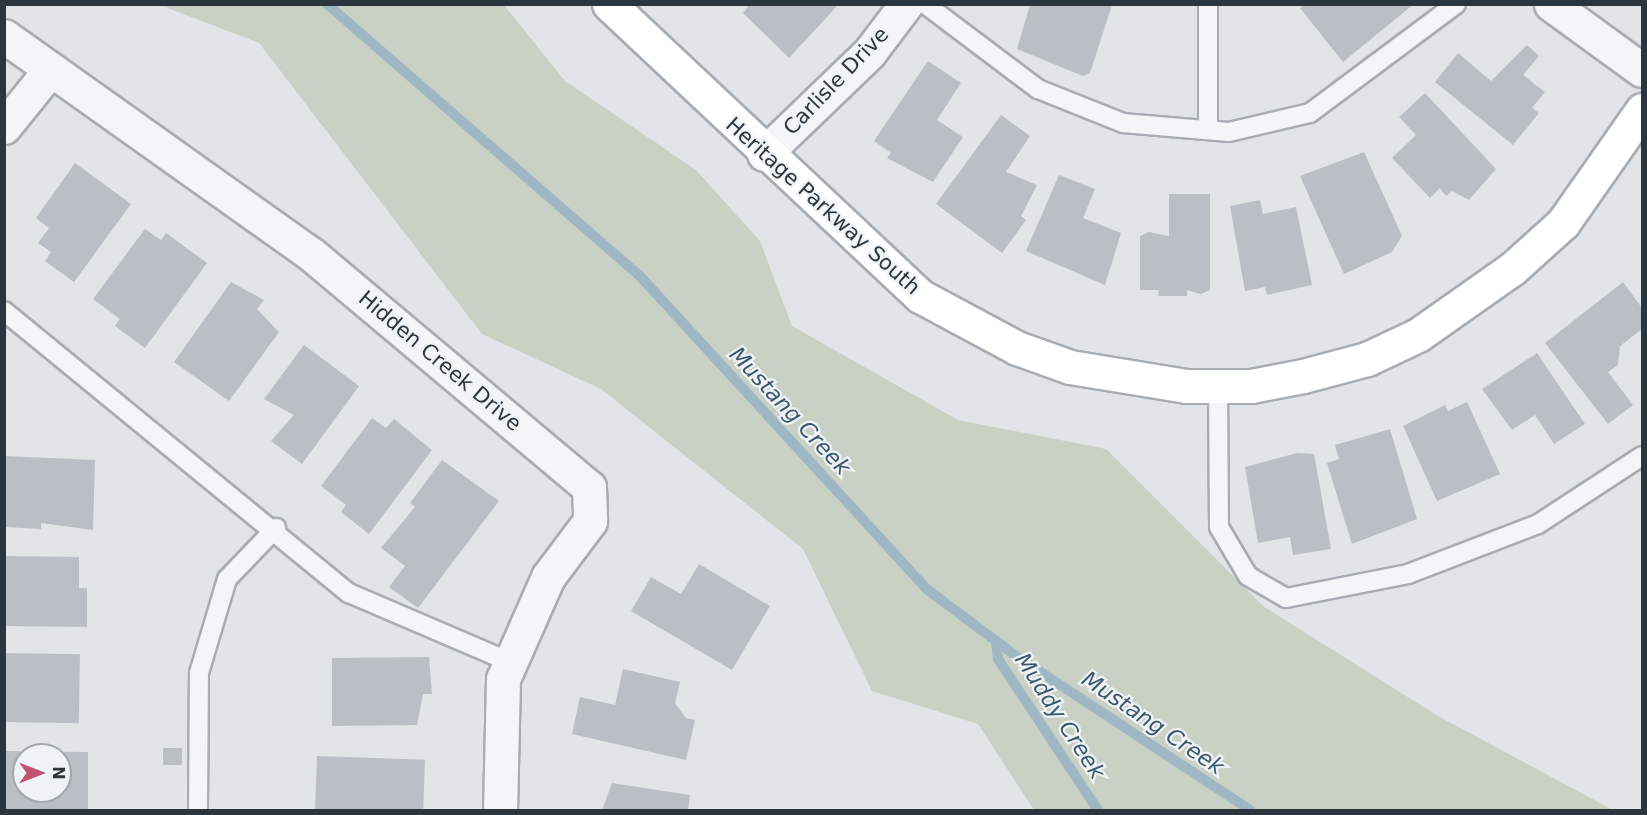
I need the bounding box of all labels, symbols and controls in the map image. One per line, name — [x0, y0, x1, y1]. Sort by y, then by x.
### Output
street label: Carlisle Drive — [778, 22, 894, 140]
street label: Heritage Parkway South — [721, 112, 925, 300]
street label: Hidden Creek Drive — [354, 286, 526, 436]
water label: Mustang Creek — [724, 341, 856, 481]
water label: Muddy Creek — [1009, 648, 1111, 784]
water label: Mustang Creek — [1077, 666, 1229, 780]
north arrow — [12, 743, 72, 803]
text: N — [49, 766, 68, 780]

